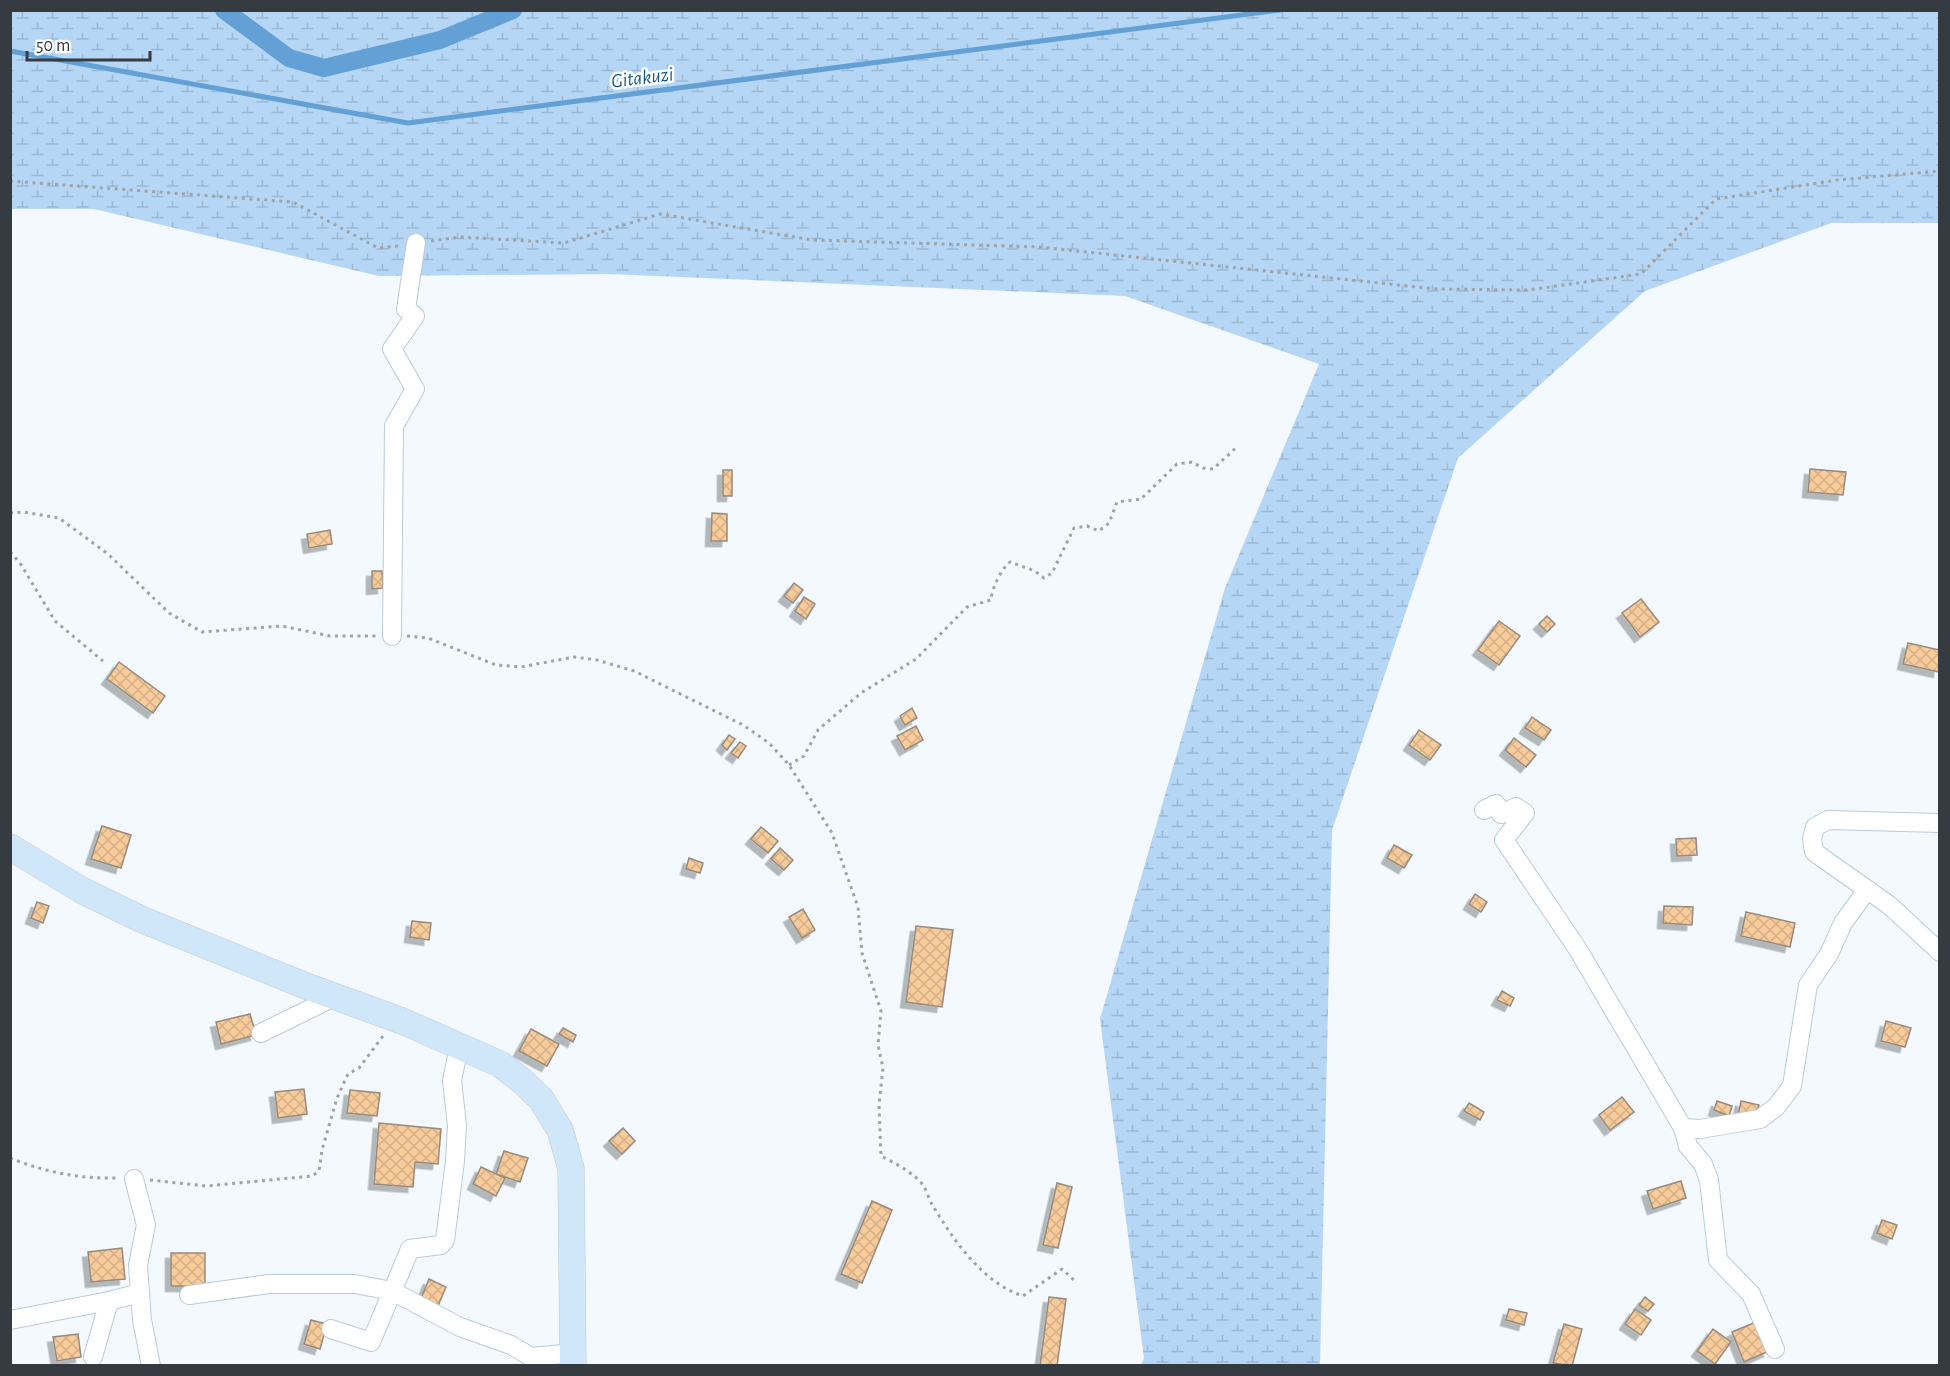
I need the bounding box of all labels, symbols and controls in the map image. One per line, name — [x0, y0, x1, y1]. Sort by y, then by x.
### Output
scale bar — [27, 24, 150, 62]
text: 50 m — [36, 37, 70, 55]
water label: Gitakuzi — [610, 64, 674, 92]

